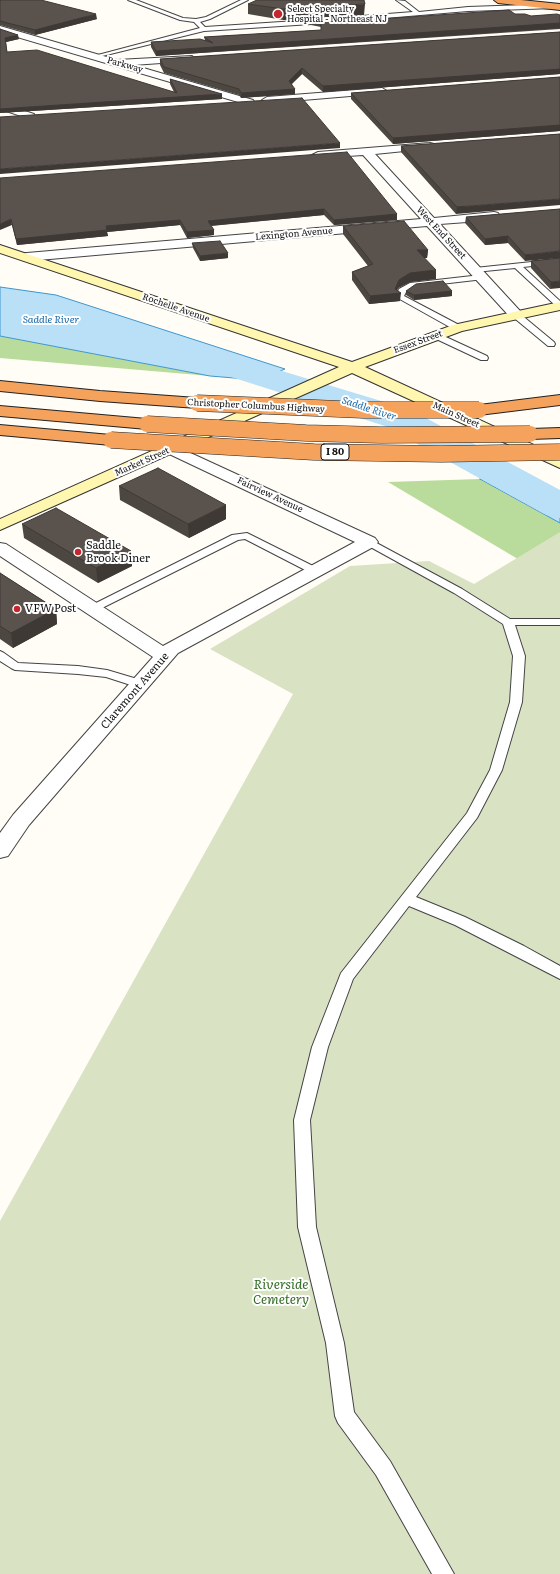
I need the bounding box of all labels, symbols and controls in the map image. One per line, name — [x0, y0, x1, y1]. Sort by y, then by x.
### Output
place label: Select Specialty Hospital - Northeast NJ — [287, 4, 387, 25]
marker: Select Specialty Hospital - Northeast NJ — [272, 8, 284, 20]
street label: Parkway — [106, 55, 144, 75]
street label: West End Street — [414, 205, 468, 261]
street label: Lexington Avenue — [255, 225, 333, 243]
street label: Rochelle Avenue — [141, 291, 211, 325]
water label: Saddle River — [23, 314, 79, 326]
street label: Essex Street — [392, 328, 444, 356]
water label: Saddle River — [340, 395, 398, 423]
street label: Christopher Columbus Highway — [187, 397, 325, 415]
street label: Main Street — [431, 400, 481, 430]
road number: I 80 — [321, 444, 349, 460]
street label: Market Street — [113, 445, 171, 479]
street label: Fairview Avenue — [235, 475, 305, 515]
place label: Saddle Brook Diner — [86, 539, 150, 565]
marker: Saddle Brook Diner — [73, 547, 83, 557]
place label: VFW Post — [25, 602, 76, 616]
marker: VFW Post — [12, 604, 22, 614]
street label: Claremont Avenue — [98, 650, 172, 732]
park label: Riverside Cemetery — [253, 1277, 309, 1308]

